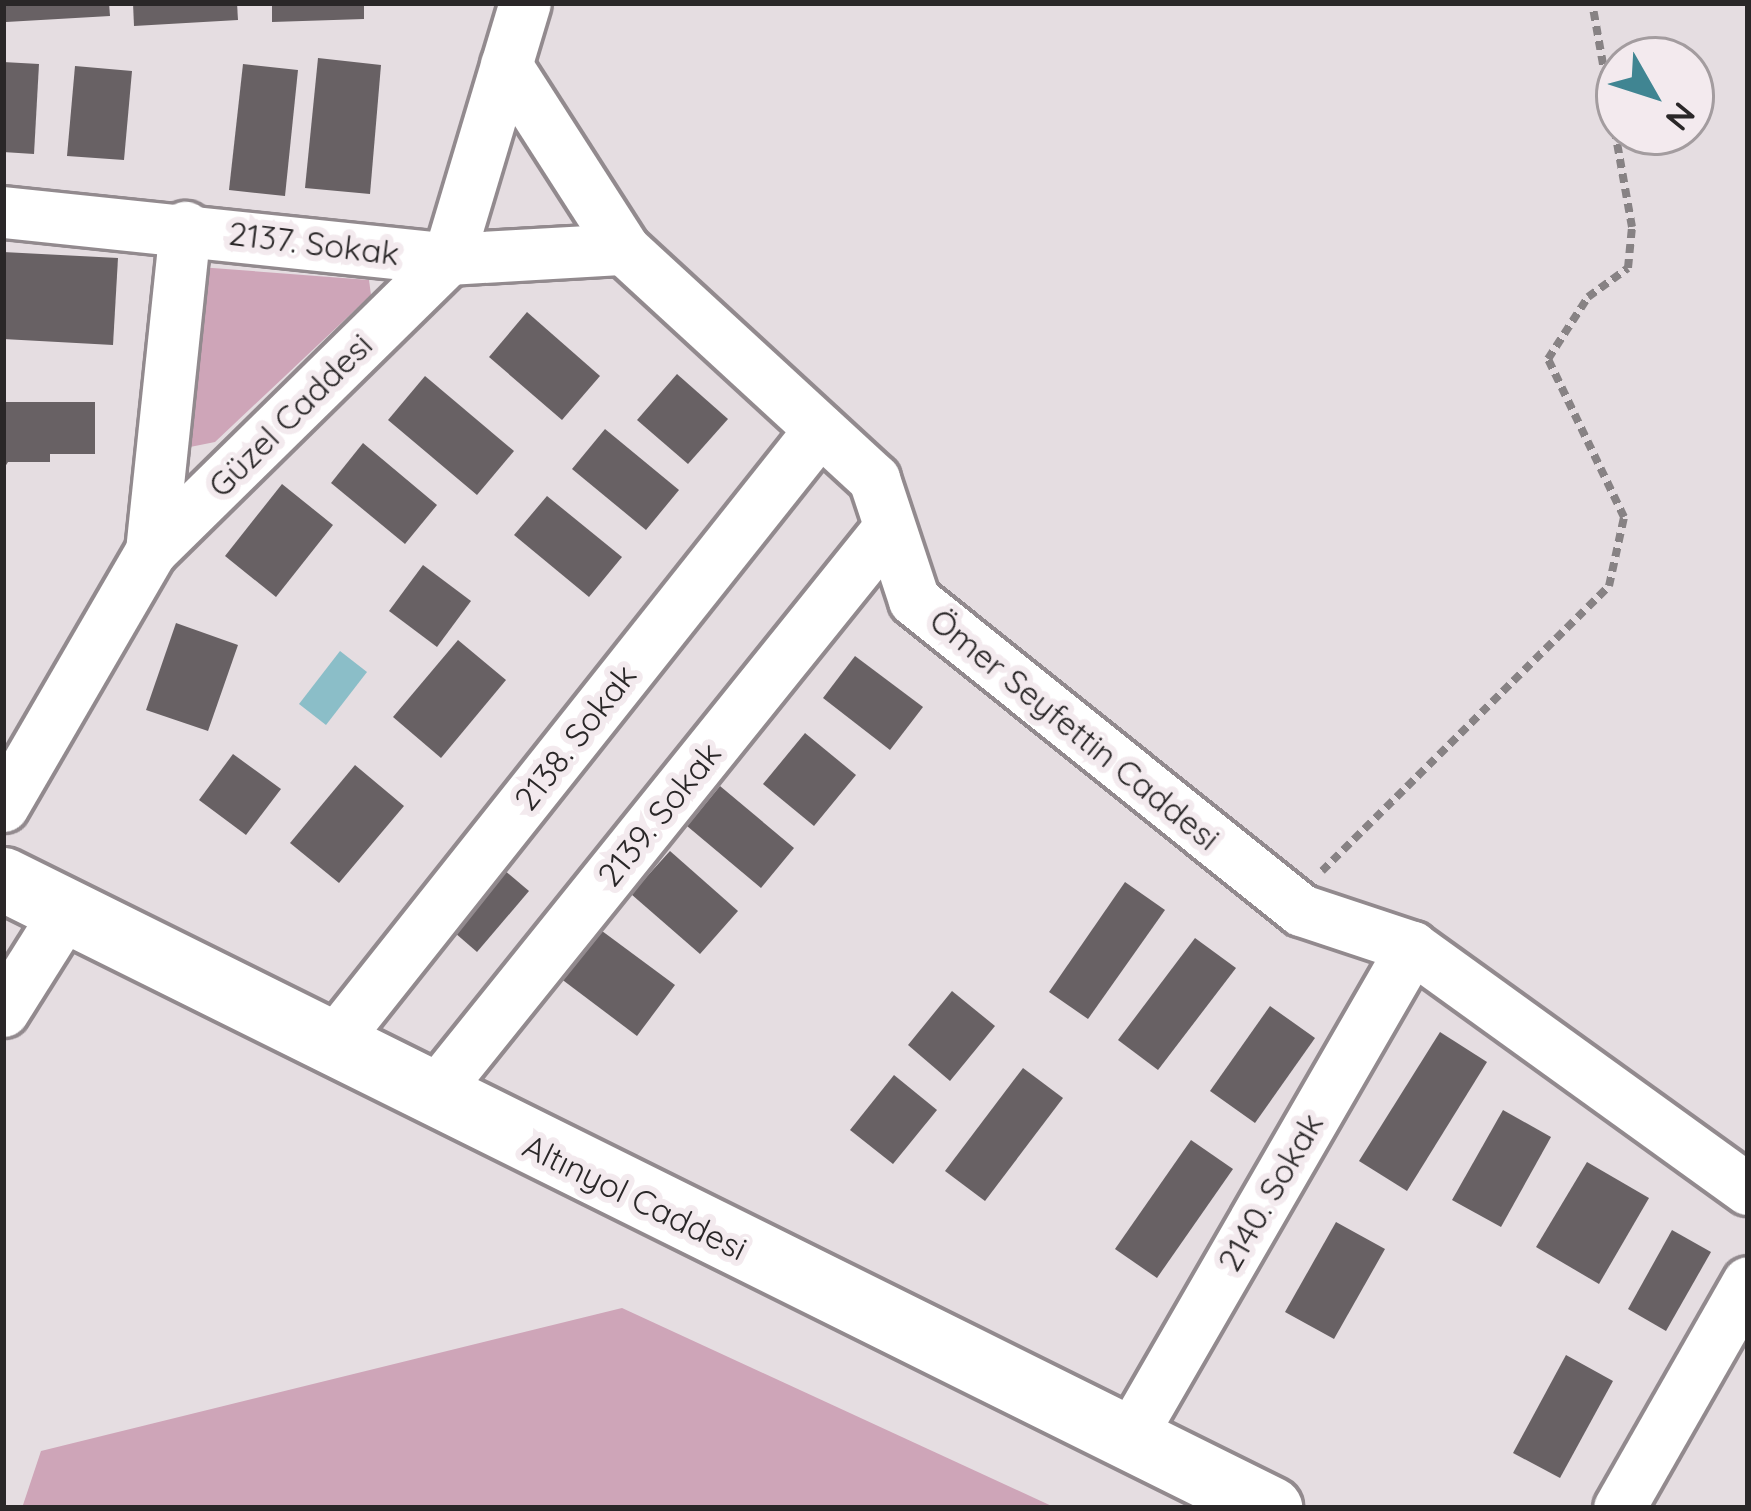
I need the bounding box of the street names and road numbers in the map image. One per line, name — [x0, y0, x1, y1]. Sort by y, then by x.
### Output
street label: 2137. Sokak — [227, 213, 401, 273]
street label: Güzel Caddesi — [200, 325, 380, 505]
street label: Ömer Seyfettin Caddesi — [922, 600, 1228, 858]
street label: 2138. Sokak — [506, 656, 644, 818]
street label: 2139. Sokak — [589, 734, 729, 894]
street label: 2140. Sokak — [1209, 1106, 1331, 1278]
street label: Altınyol Caddesi — [517, 1126, 753, 1268]

